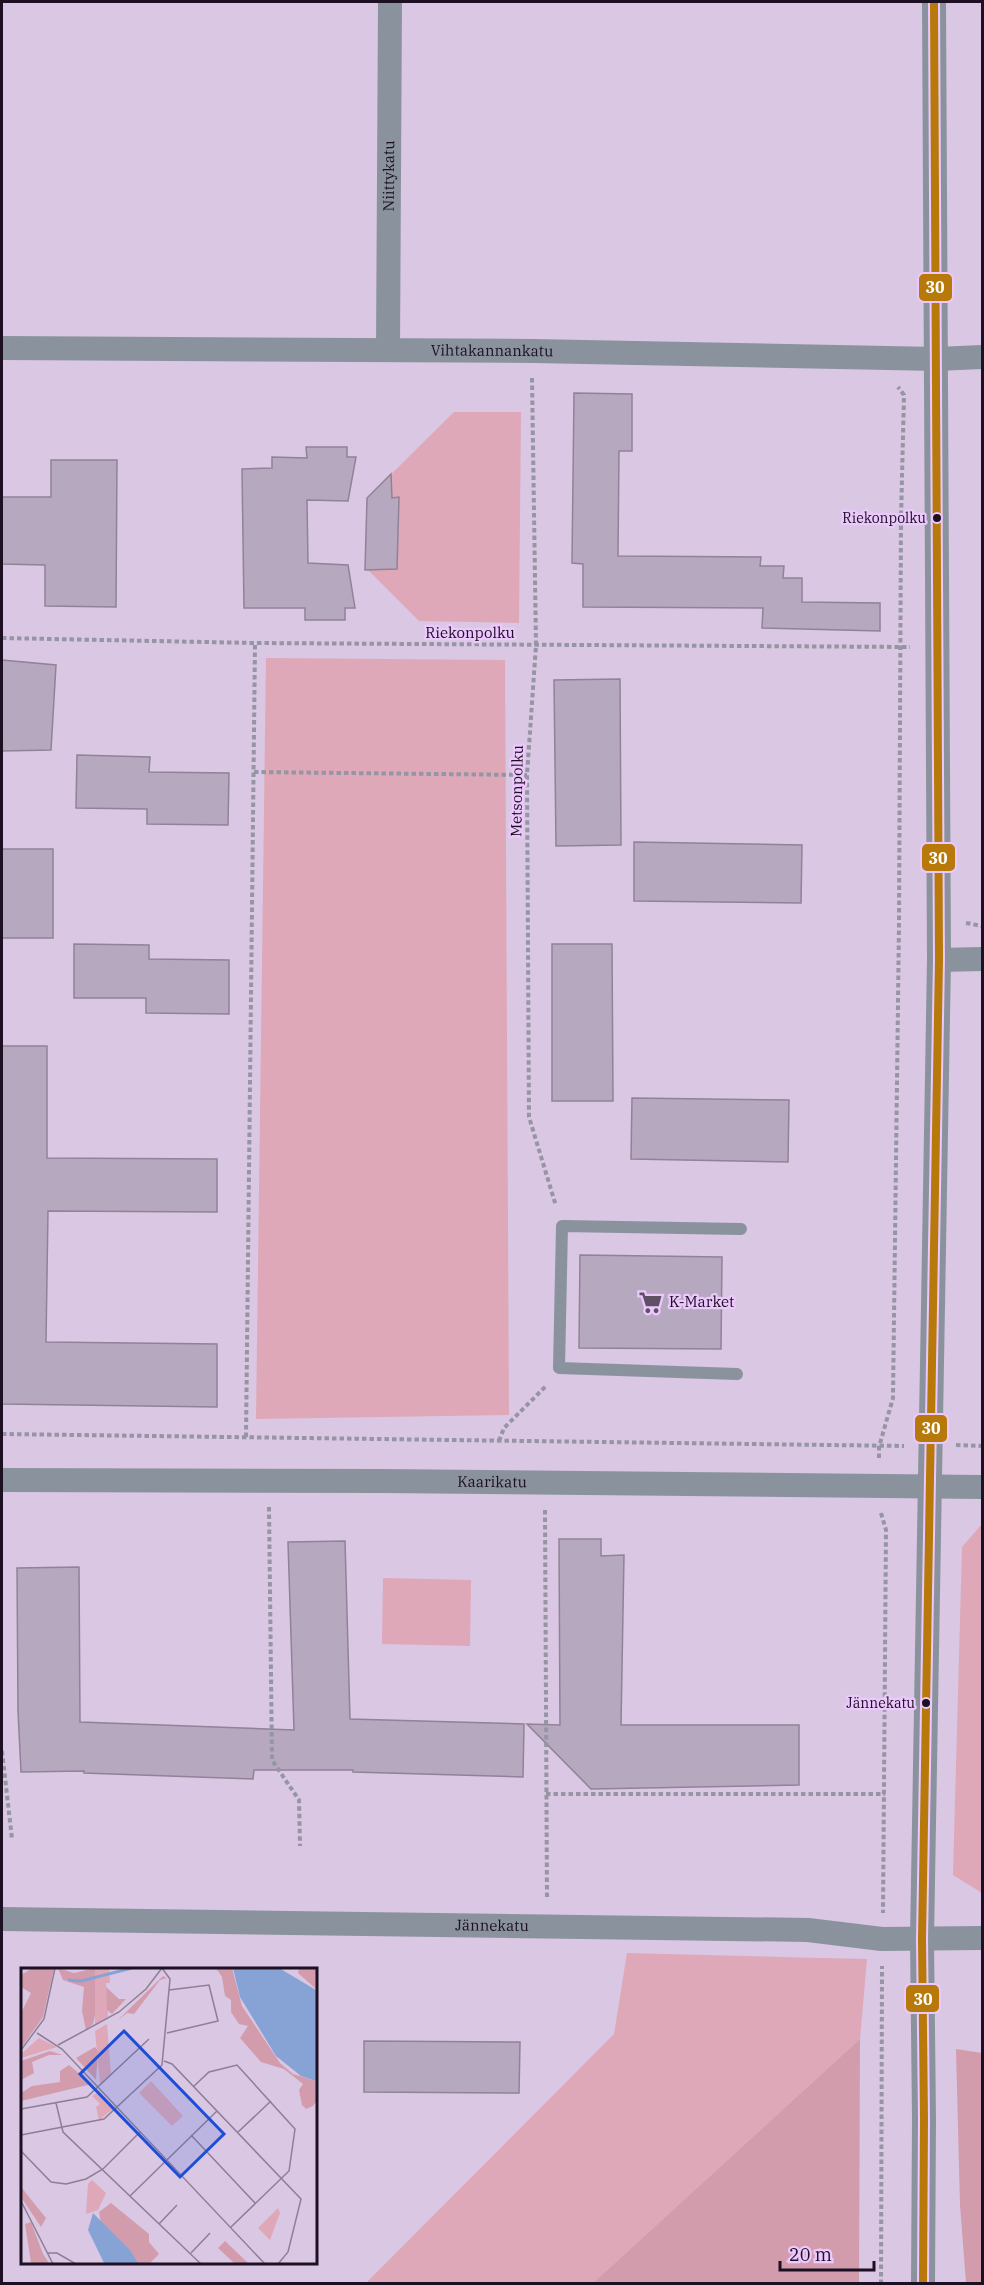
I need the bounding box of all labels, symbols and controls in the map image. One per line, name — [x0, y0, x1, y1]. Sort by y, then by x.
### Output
street label: Niittykatu — [379, 140, 398, 212]
line badge: 30 — [918, 273, 953, 302]
text: 30 — [925, 277, 945, 297]
street label: Vihtakannankatu — [431, 340, 554, 360]
place label: Riekonpolku — [842, 509, 926, 527]
marker: Riekonpolku — [931, 512, 943, 524]
street label: Riekonpolku — [425, 623, 515, 642]
street label: Metsonpolku — [506, 745, 527, 837]
line badge: 30 — [921, 843, 956, 872]
text: 30 — [928, 848, 948, 868]
supermarket icon: K-Market — [638, 1289, 664, 1315]
place label: K-Market — [669, 1292, 734, 1311]
line badge: 30 — [914, 1414, 948, 1443]
text: 30 — [921, 1418, 941, 1438]
street label: Kaarikatu — [457, 1472, 527, 1491]
place label: Jännekatu — [846, 1694, 915, 1712]
marker: Jännekatu — [920, 1697, 932, 1709]
street label: Jännekatu — [455, 1915, 529, 1935]
inset map — [21, 1968, 316, 2264]
line badge: 30 — [905, 1984, 940, 2013]
text: 30 — [913, 1989, 933, 2009]
scale bar — [780, 2234, 874, 2272]
text: 20 m — [789, 2243, 832, 2266]

